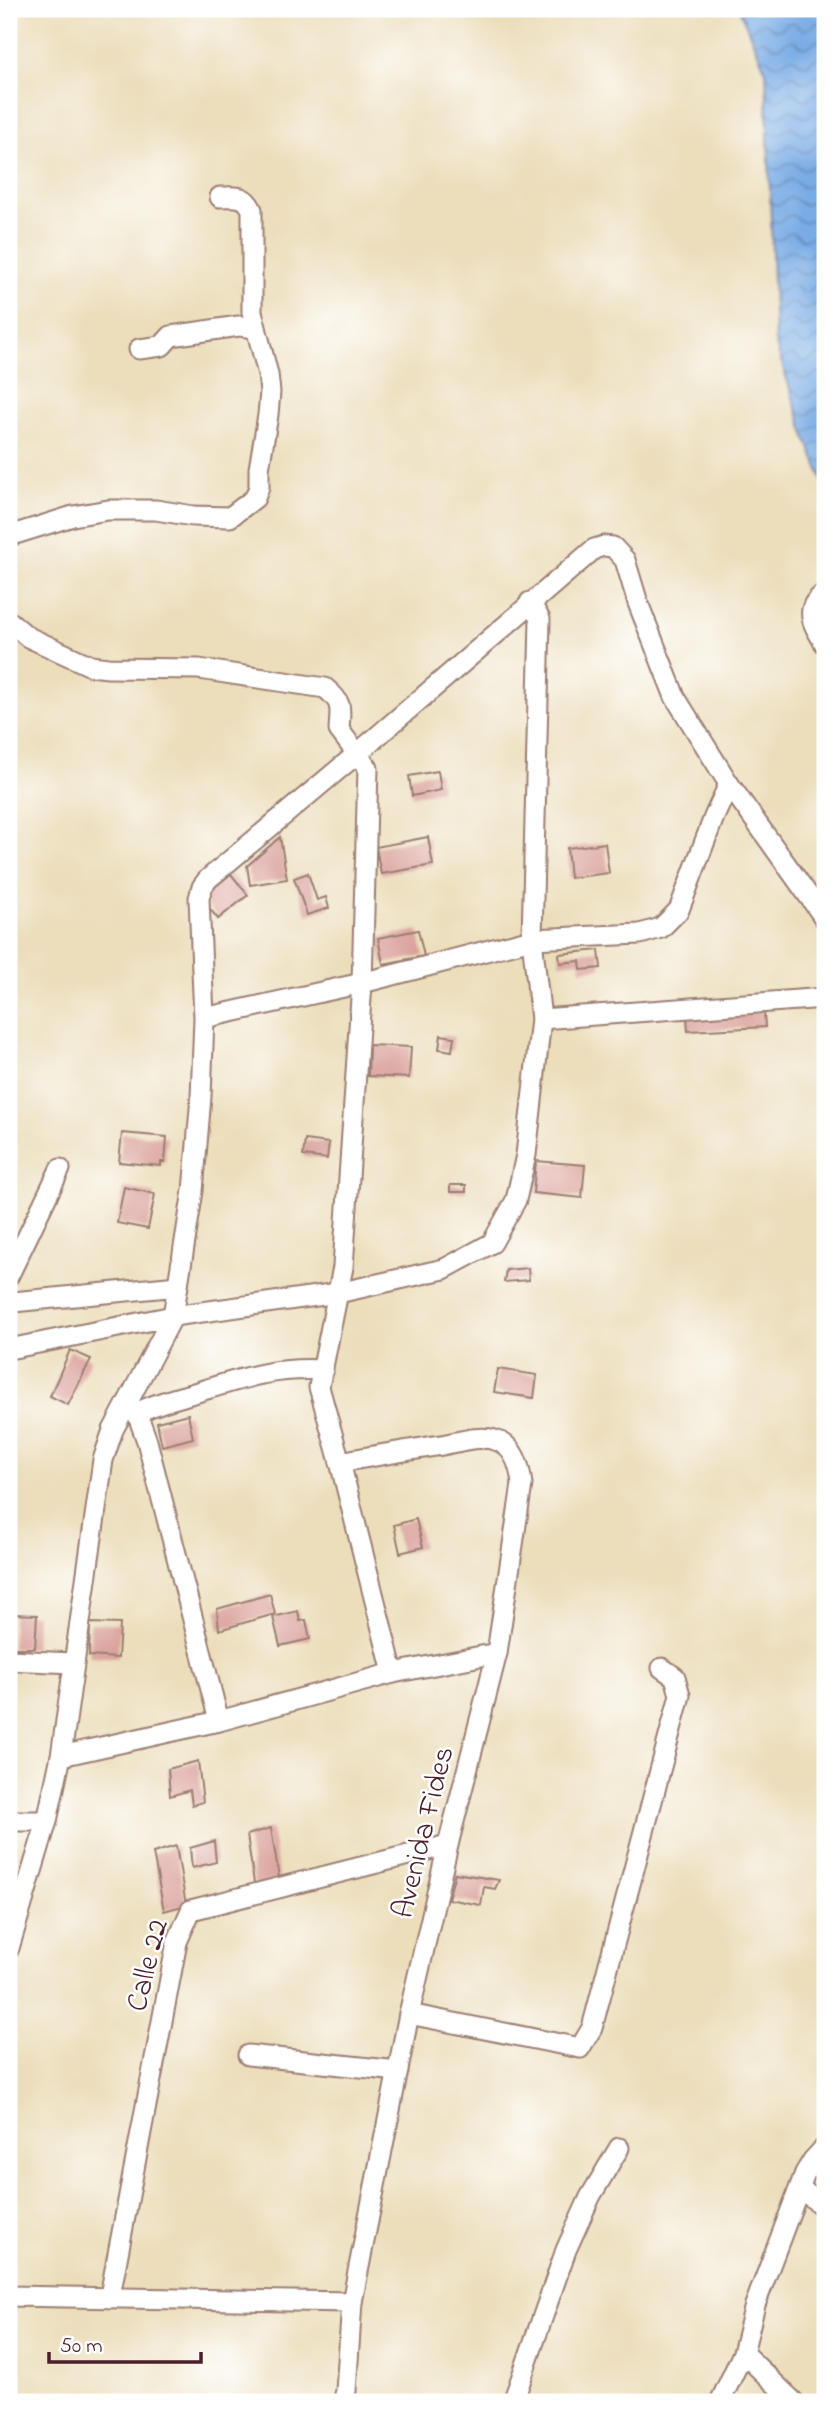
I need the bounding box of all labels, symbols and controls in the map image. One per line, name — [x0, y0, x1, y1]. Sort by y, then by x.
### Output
street label: Avenida Fides — [382, 1742, 467, 1923]
street label: Calle 22 — [116, 1915, 182, 2016]
scale bar — [49, 2320, 201, 2364]
text: 50 m — [60, 2332, 103, 2362]

